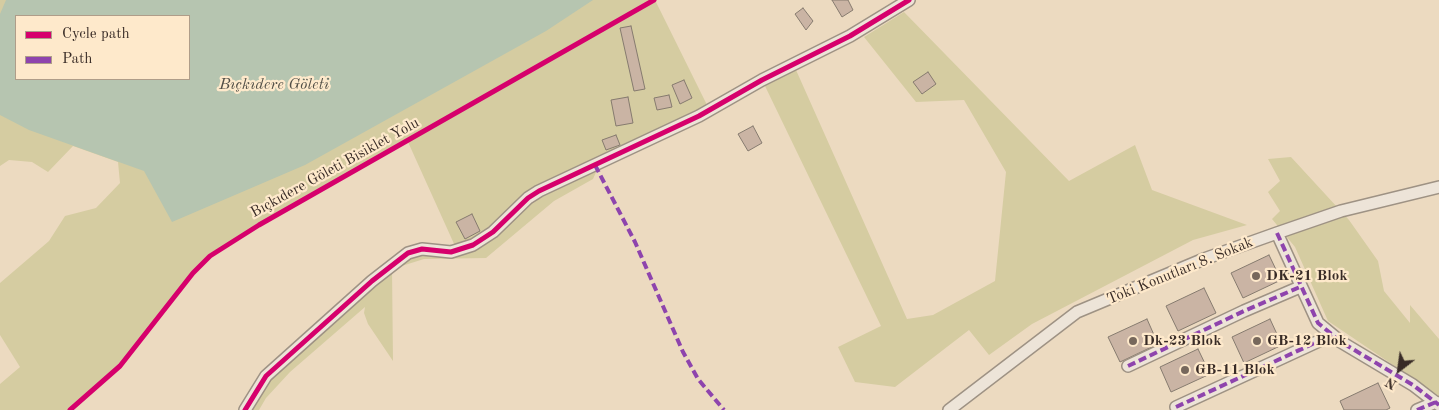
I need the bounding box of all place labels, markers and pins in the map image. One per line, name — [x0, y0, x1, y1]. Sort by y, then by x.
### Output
place label: DK-21 Blok — [1266, 267, 1348, 285]
marker: DK-21 Blok — [1250, 270, 1262, 282]
place label: Dk-23 Blok — [1143, 332, 1222, 350]
place label: GB-12 Blok — [1267, 332, 1347, 350]
marker: Dk-23 Blok — [1127, 335, 1139, 347]
marker: GB-12 Blok — [1251, 335, 1263, 347]
place label: GB-11 Blok — [1195, 361, 1275, 379]
marker: GB-11 Blok — [1179, 364, 1191, 376]

